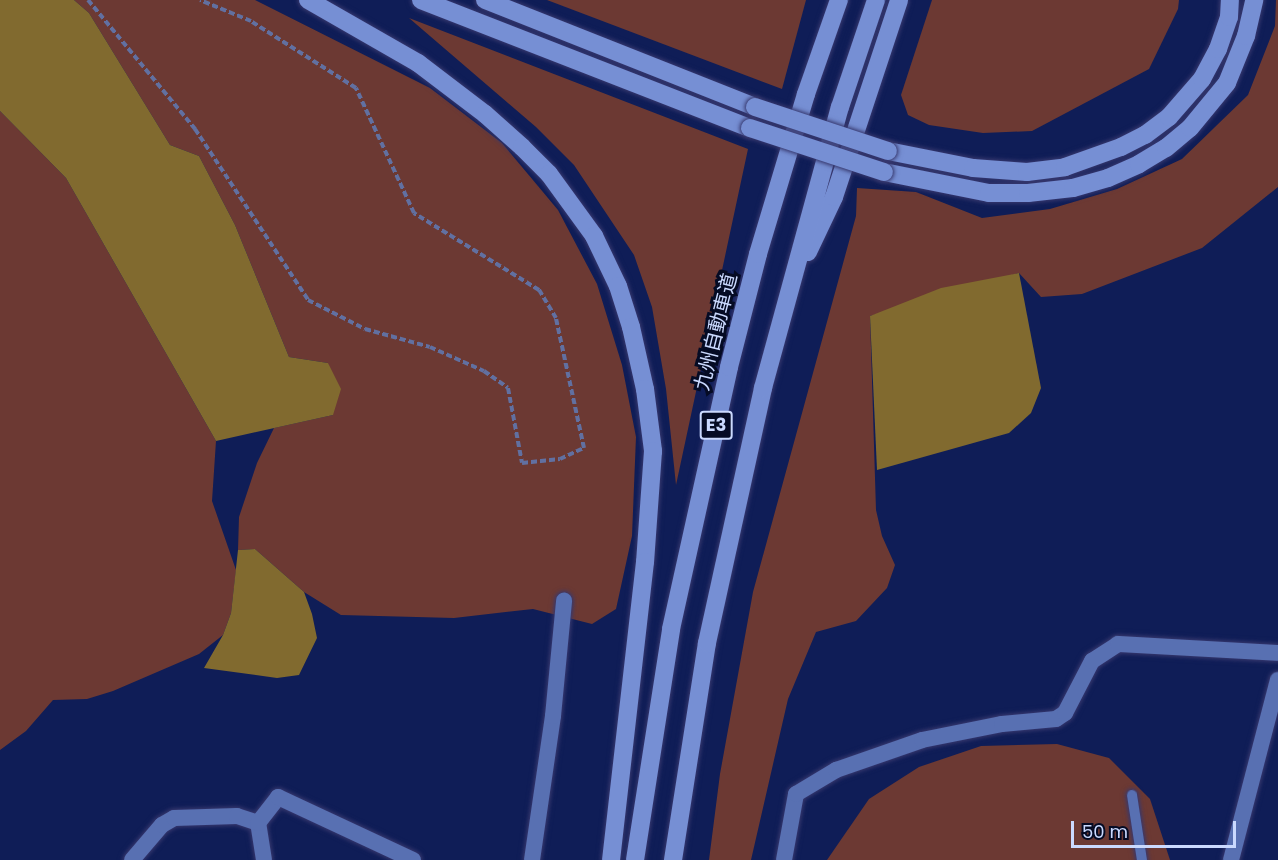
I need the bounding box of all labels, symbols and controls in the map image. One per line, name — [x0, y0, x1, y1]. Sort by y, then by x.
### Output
street label: 九州自動車道 — [690, 271, 742, 393]
road number: E3 — [700, 410, 732, 440]
scale bar — [1074, 809, 1239, 847]
text: 50 m — [1082, 819, 1128, 844]

